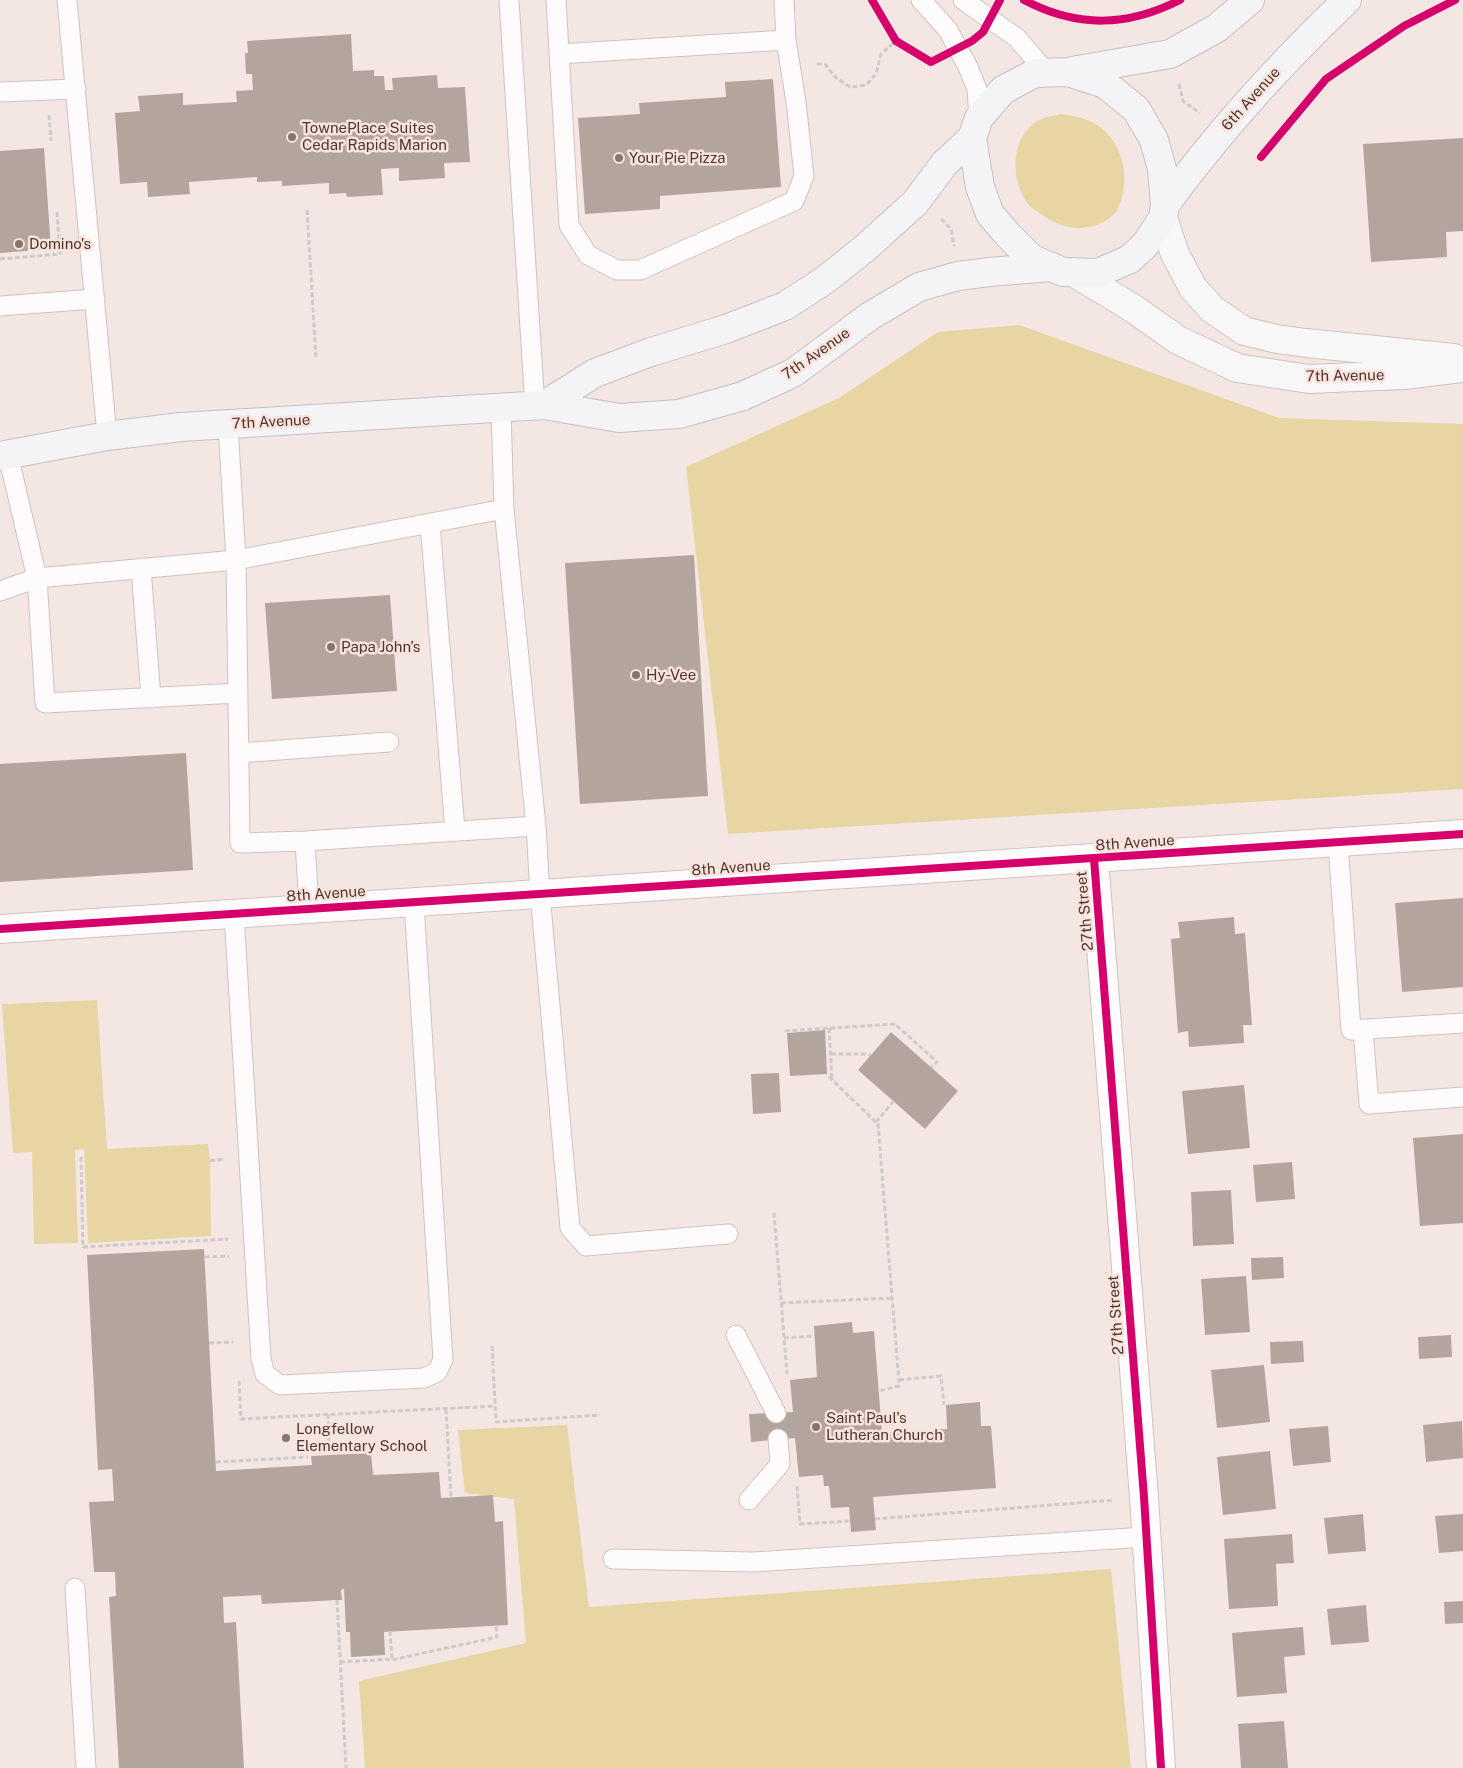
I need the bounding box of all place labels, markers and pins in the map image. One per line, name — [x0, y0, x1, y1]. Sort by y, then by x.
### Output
place label: TownePlace Suites Cedar Rapids Marion — [302, 119, 447, 154]
marker: TownePlace Suites Cedar Rapids Marion — [286, 131, 298, 143]
place label: Your Pie Pizza — [629, 149, 726, 167]
marker: Your Pie Pizza — [613, 152, 625, 164]
place label: Domino's — [29, 235, 91, 253]
marker: Domino's — [13, 238, 25, 250]
place label: Papa John's — [341, 638, 420, 656]
marker: Papa John's — [325, 641, 337, 653]
place label: Hy-Vee — [646, 666, 696, 684]
marker: Hy-Vee — [630, 669, 642, 681]
place label: Saint Paul's Lutheran Church — [826, 1409, 943, 1444]
place label: Longfellow Elementary School — [296, 1420, 428, 1455]
marker: Saint Paul's Lutheran Church — [810, 1421, 822, 1433]
marker: Longfellow Elementary School — [280, 1432, 292, 1444]

